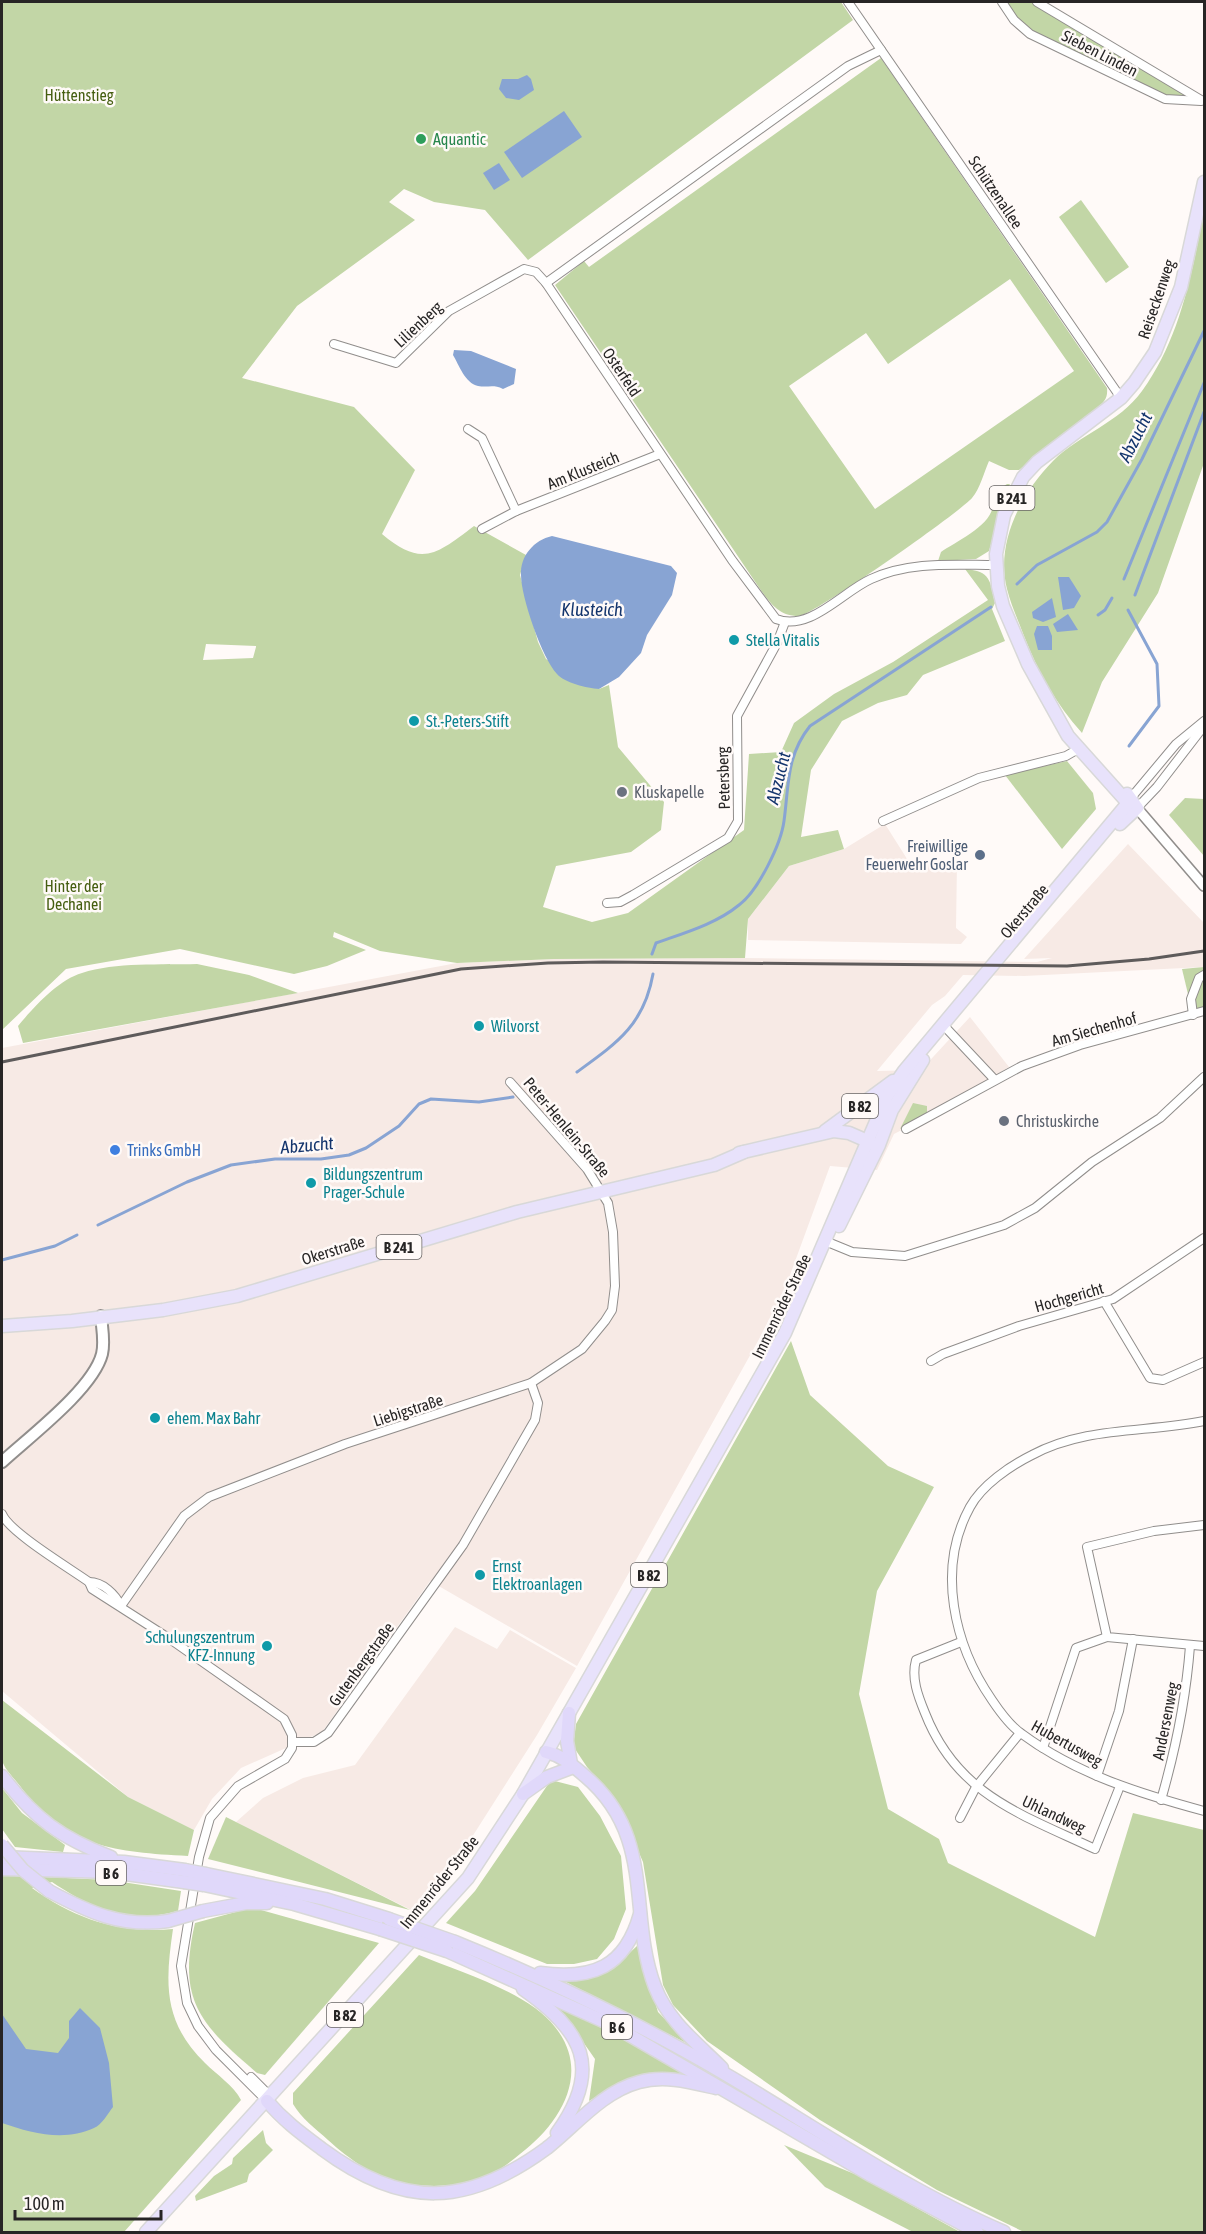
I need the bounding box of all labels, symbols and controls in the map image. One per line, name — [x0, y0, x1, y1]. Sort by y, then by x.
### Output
street label: Sieben Linden — [1059, 26, 1141, 80]
park label: Hüttenstieg — [44, 86, 114, 105]
place label: Aquantic — [433, 130, 486, 149]
marker: Aquantic — [414, 132, 428, 146]
street label: Schützenallee — [965, 152, 1027, 232]
street label: Reiseckenweg — [1134, 257, 1179, 341]
street label: Lilienberg — [390, 297, 446, 351]
street label: Osterfeld — [599, 344, 645, 400]
water label: Abzucht — [1113, 408, 1157, 466]
street label: Am Klusteich — [544, 447, 622, 493]
road number: B 241 — [990, 486, 1034, 510]
water label: Klusteich — [561, 599, 623, 620]
place label: Stella Vitalis — [746, 631, 820, 649]
marker: Stella Vitalis — [727, 633, 741, 647]
place label: St.-Peters-Stift — [426, 712, 510, 730]
marker: St.-Peters-Stift — [407, 714, 421, 728]
street label: Petersberg — [713, 746, 734, 810]
water label: Abzucht — [761, 749, 795, 807]
place label: Kluskapelle — [634, 783, 704, 802]
marker: Kluskapelle — [615, 785, 629, 799]
place label: Freiwillige Feuerwehr Goslar — [866, 837, 968, 873]
marker: Freiwillige Feuerwehr Goslar — [973, 848, 987, 862]
park label: Hinter der Dechanei — [45, 877, 104, 913]
street label: Okerstraße — [996, 880, 1052, 942]
street label: Am Siechenhof — [1049, 1008, 1139, 1050]
place label: Wilvorst — [491, 1017, 540, 1035]
marker: Wilvorst — [472, 1019, 486, 1033]
street label: Peter-Henlein-Straße — [520, 1074, 614, 1180]
road number: B 82 — [842, 1094, 878, 1118]
place label: Christuskirche — [1016, 1112, 1099, 1130]
marker: Christuskirche — [997, 1114, 1011, 1128]
water label: Abzucht — [279, 1132, 335, 1158]
place label: Trinks GmbH — [127, 1141, 201, 1159]
marker: Trinks GmbH — [108, 1143, 122, 1157]
place label: Bildungszentrum Prager-Schule — [323, 1165, 423, 1202]
marker: Bildungszentrum Prager-Schule — [304, 1176, 318, 1190]
street label: Okerstraße — [299, 1232, 367, 1268]
road number: B 241 — [376, 1235, 422, 1259]
street label: Immenröder Straße — [748, 1251, 814, 1361]
street label: Hochgericht — [1032, 1278, 1106, 1316]
street label: Liebigstraße — [371, 1390, 445, 1431]
place label: ehem. Max Bahr — [167, 1409, 260, 1427]
marker: ehem. Max Bahr — [148, 1411, 162, 1425]
place label: Ernst Elektroanlagen — [492, 1557, 583, 1594]
road number: B 82 — [631, 1563, 667, 1587]
marker: Ernst Elektroanlagen — [473, 1568, 487, 1582]
street label: Gutenbergstraße — [325, 1619, 398, 1710]
place label: Schulungszentrum KFZ-Innung — [145, 1628, 255, 1665]
marker: Schulungszentrum KFZ-Innung — [260, 1639, 274, 1653]
street label: Andersenweg — [1149, 1680, 1182, 1762]
street label: Hubertusweg — [1028, 1716, 1106, 1771]
street label: Uhlandweg — [1019, 1792, 1089, 1837]
street label: Immenröder Straße — [396, 1832, 482, 1932]
road number: B 6 — [96, 1861, 126, 1885]
road number: B 82 — [327, 2003, 363, 2027]
road number: B 6 — [602, 2015, 632, 2039]
scale bar — [15, 2183, 160, 2221]
text: 100 m — [24, 2193, 65, 2214]

